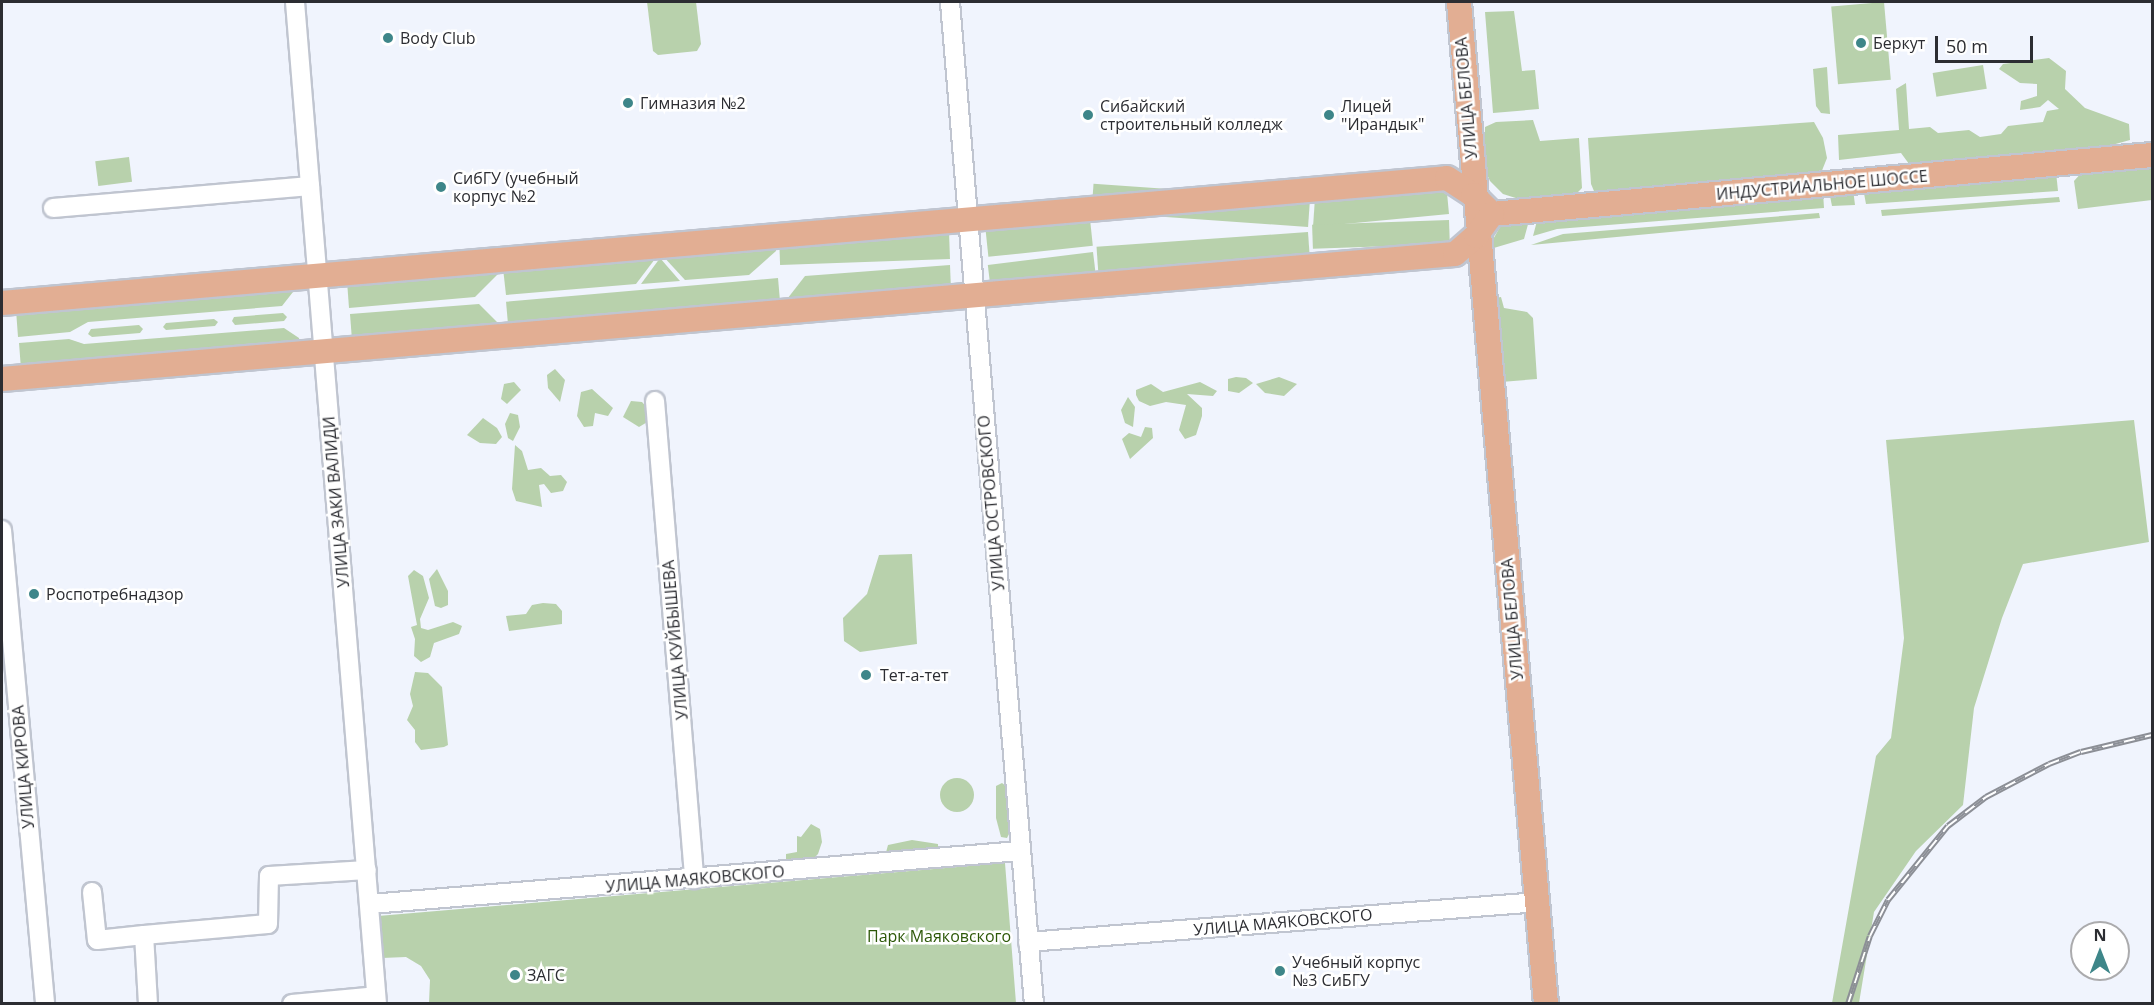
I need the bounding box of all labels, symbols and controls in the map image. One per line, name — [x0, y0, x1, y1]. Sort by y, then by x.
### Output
scale bar — [1938, 24, 2036, 62]
place label: Body Club — [400, 28, 476, 48]
marker: Body Club — [381, 31, 395, 45]
place label: Беркут — [1873, 33, 1925, 53]
text: 50 m — [1946, 34, 1988, 58]
street label: УЛИЦА БЕЛОВА — [1451, 36, 1481, 160]
marker: Беркут — [1854, 36, 1868, 50]
place label: Гимназия №2 — [640, 93, 746, 113]
marker: Гимназия №2 — [621, 96, 635, 110]
place label: Сибайский строительный колледж — [1100, 96, 1283, 134]
place label: Лицей "Ирандык" — [1341, 96, 1424, 134]
marker: Сибайский строительный колледж — [1081, 108, 1095, 122]
marker: Лицей "Ирандык" — [1322, 108, 1336, 122]
street label: ИНДУСТРИАЛЬНОЕ ШОССЕ — [1715, 166, 1929, 204]
place label: СибГУ (учебный корпус №2 — [453, 168, 579, 206]
marker: СибГУ (учебный корпус №2 — [434, 180, 448, 194]
street label: УЛИЦА ОСТРОВСКОГО — [974, 414, 1008, 592]
street label: УЛИЦА ЗАКИ ВАЛИДИ — [319, 416, 353, 588]
street label: УЛИЦА БЕЛОВА — [1497, 557, 1527, 681]
street label: УЛИЦА КУЙБЫШЕВА — [658, 559, 692, 721]
place label: Роспотребнадзор — [46, 584, 184, 604]
marker: Роспотребнадзор — [27, 587, 41, 601]
place label: Тет-а-тет — [880, 665, 949, 685]
marker: Тет-а-тет — [857, 666, 875, 684]
street label: УЛИЦА КИРОВА — [8, 705, 38, 829]
street label: УЛИЦА МАЯКОВСКОГО — [605, 862, 785, 896]
street label: УЛИЦА МАЯКОВСКОГО — [1193, 905, 1373, 939]
north arrow — [2070, 921, 2130, 981]
text: N — [2093, 924, 2107, 946]
park label: Парк Маяковского — [867, 926, 1011, 946]
place label: Учебный корпус №3 СиБГУ — [1292, 952, 1420, 990]
marker: Учебный корпус №3 СиБГУ — [1273, 964, 1287, 978]
place label: ЗАГС — [527, 965, 565, 985]
marker: ЗАГС — [508, 968, 522, 982]

